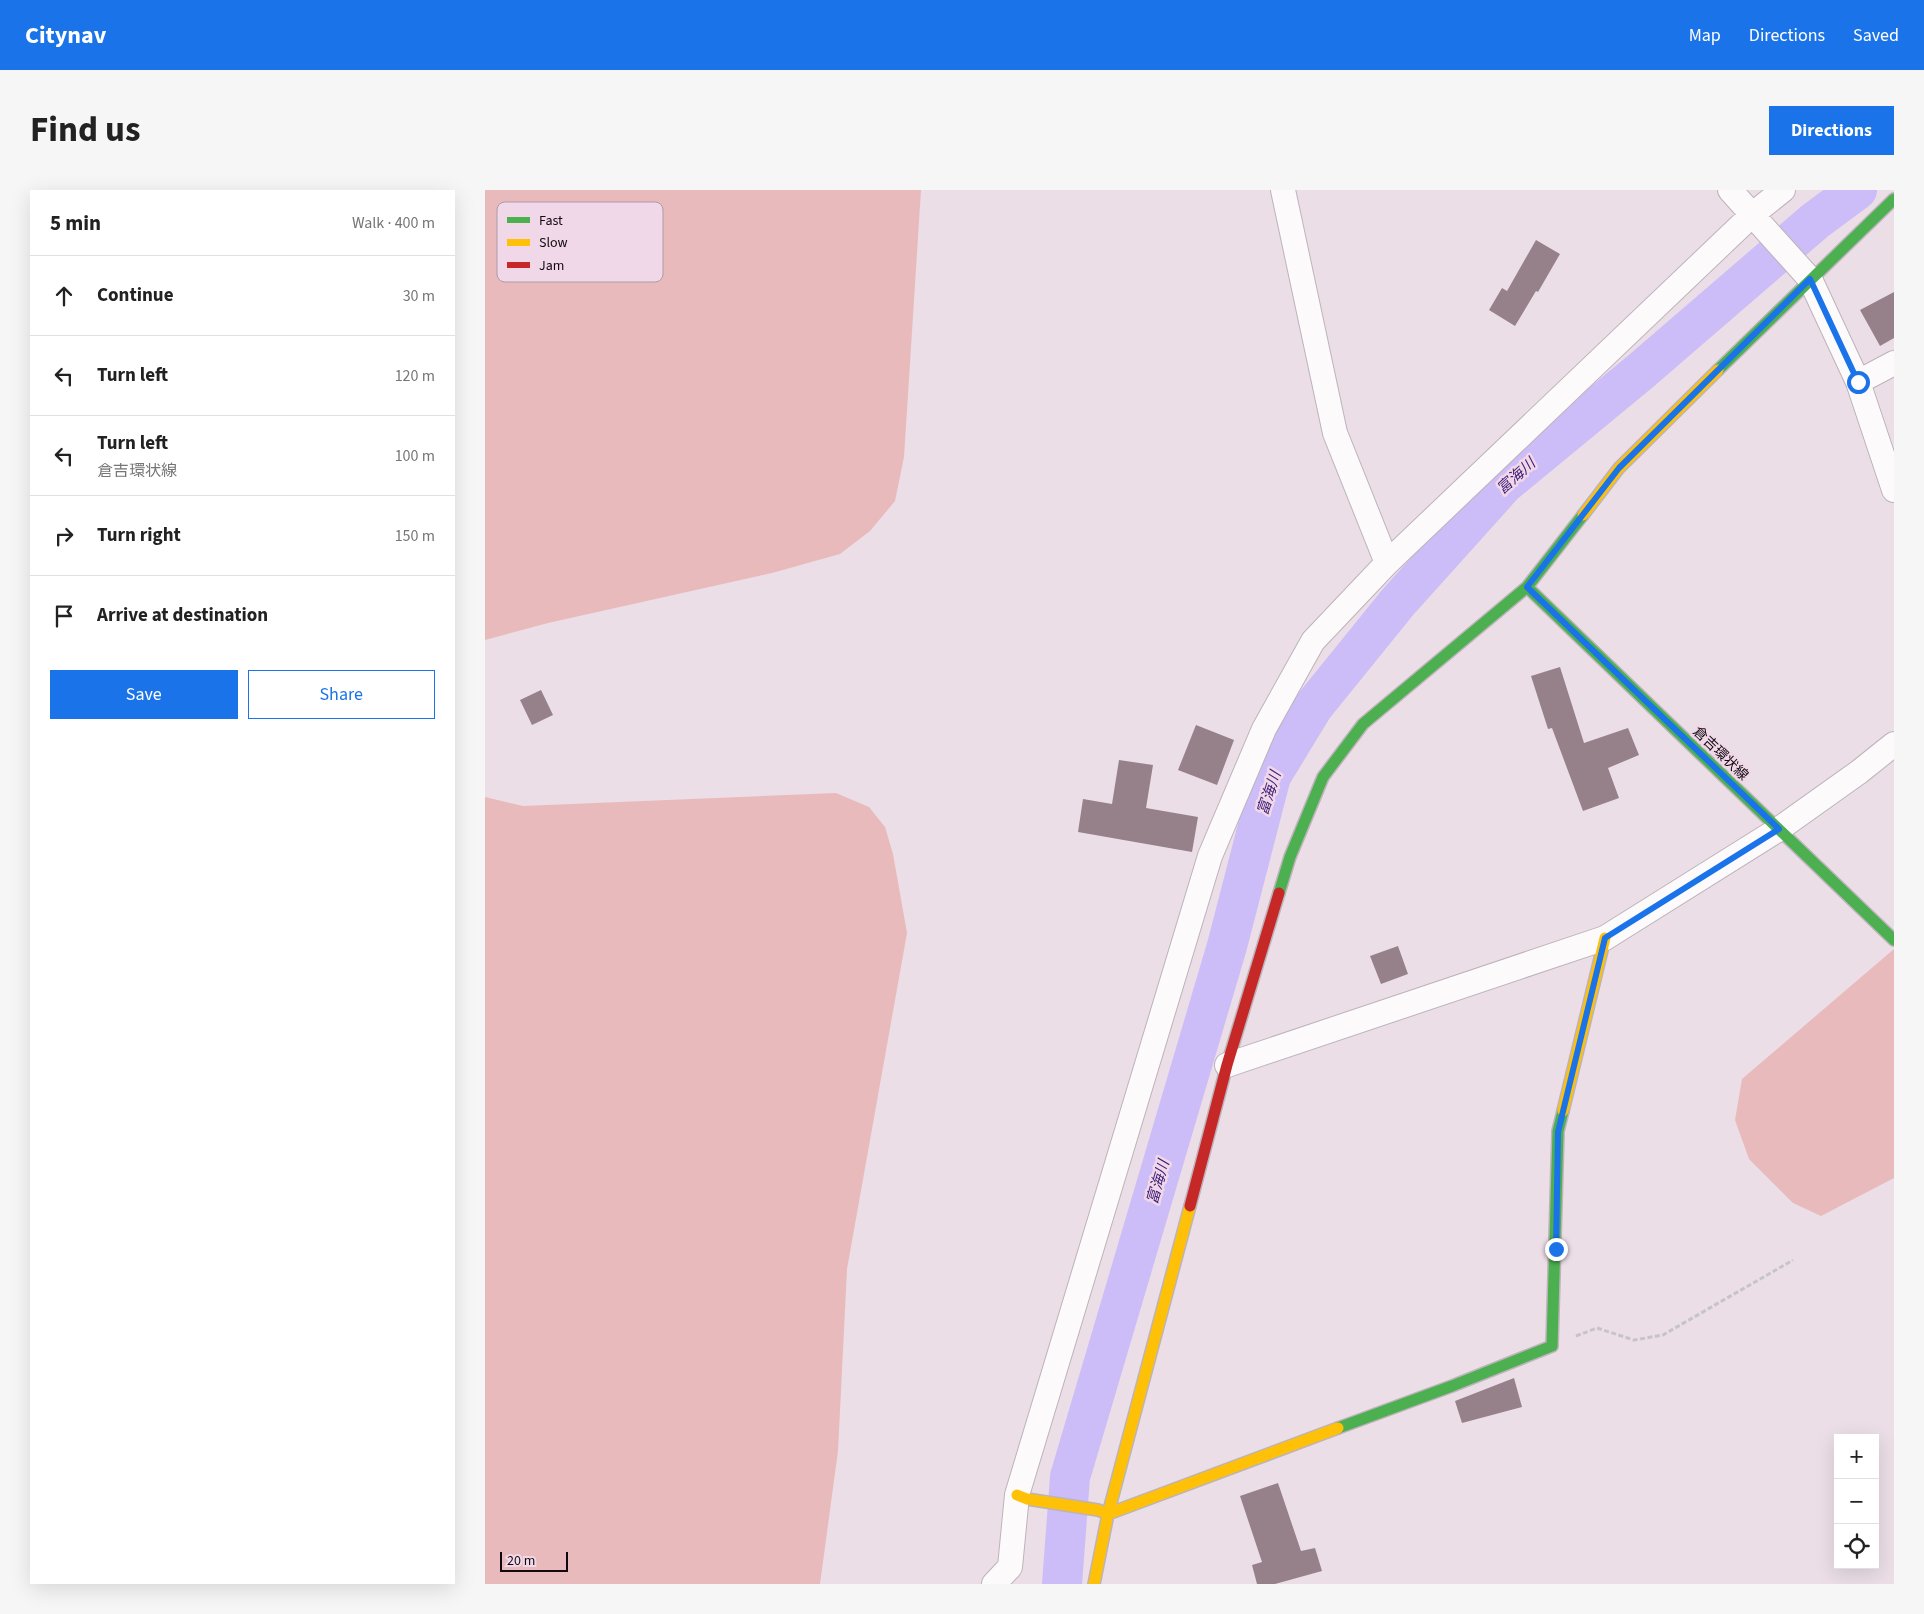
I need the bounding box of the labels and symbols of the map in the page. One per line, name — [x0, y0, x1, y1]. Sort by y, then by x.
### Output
legend — [497, 202, 663, 282]
text: Fast — [539, 211, 563, 231]
text: Slow — [539, 233, 568, 253]
text: Jam — [539, 256, 564, 276]
route start — [1847, 371, 1870, 394]
water label: 富海川 — [1493, 452, 1542, 499]
street label: 倉吉環状線 — [1688, 722, 1752, 785]
water label: 富海川 — [1253, 767, 1287, 818]
water label: 富海川 — [1142, 1156, 1175, 1207]
route end — [1545, 1238, 1568, 1261]
scale bar — [500, 1549, 567, 1572]

